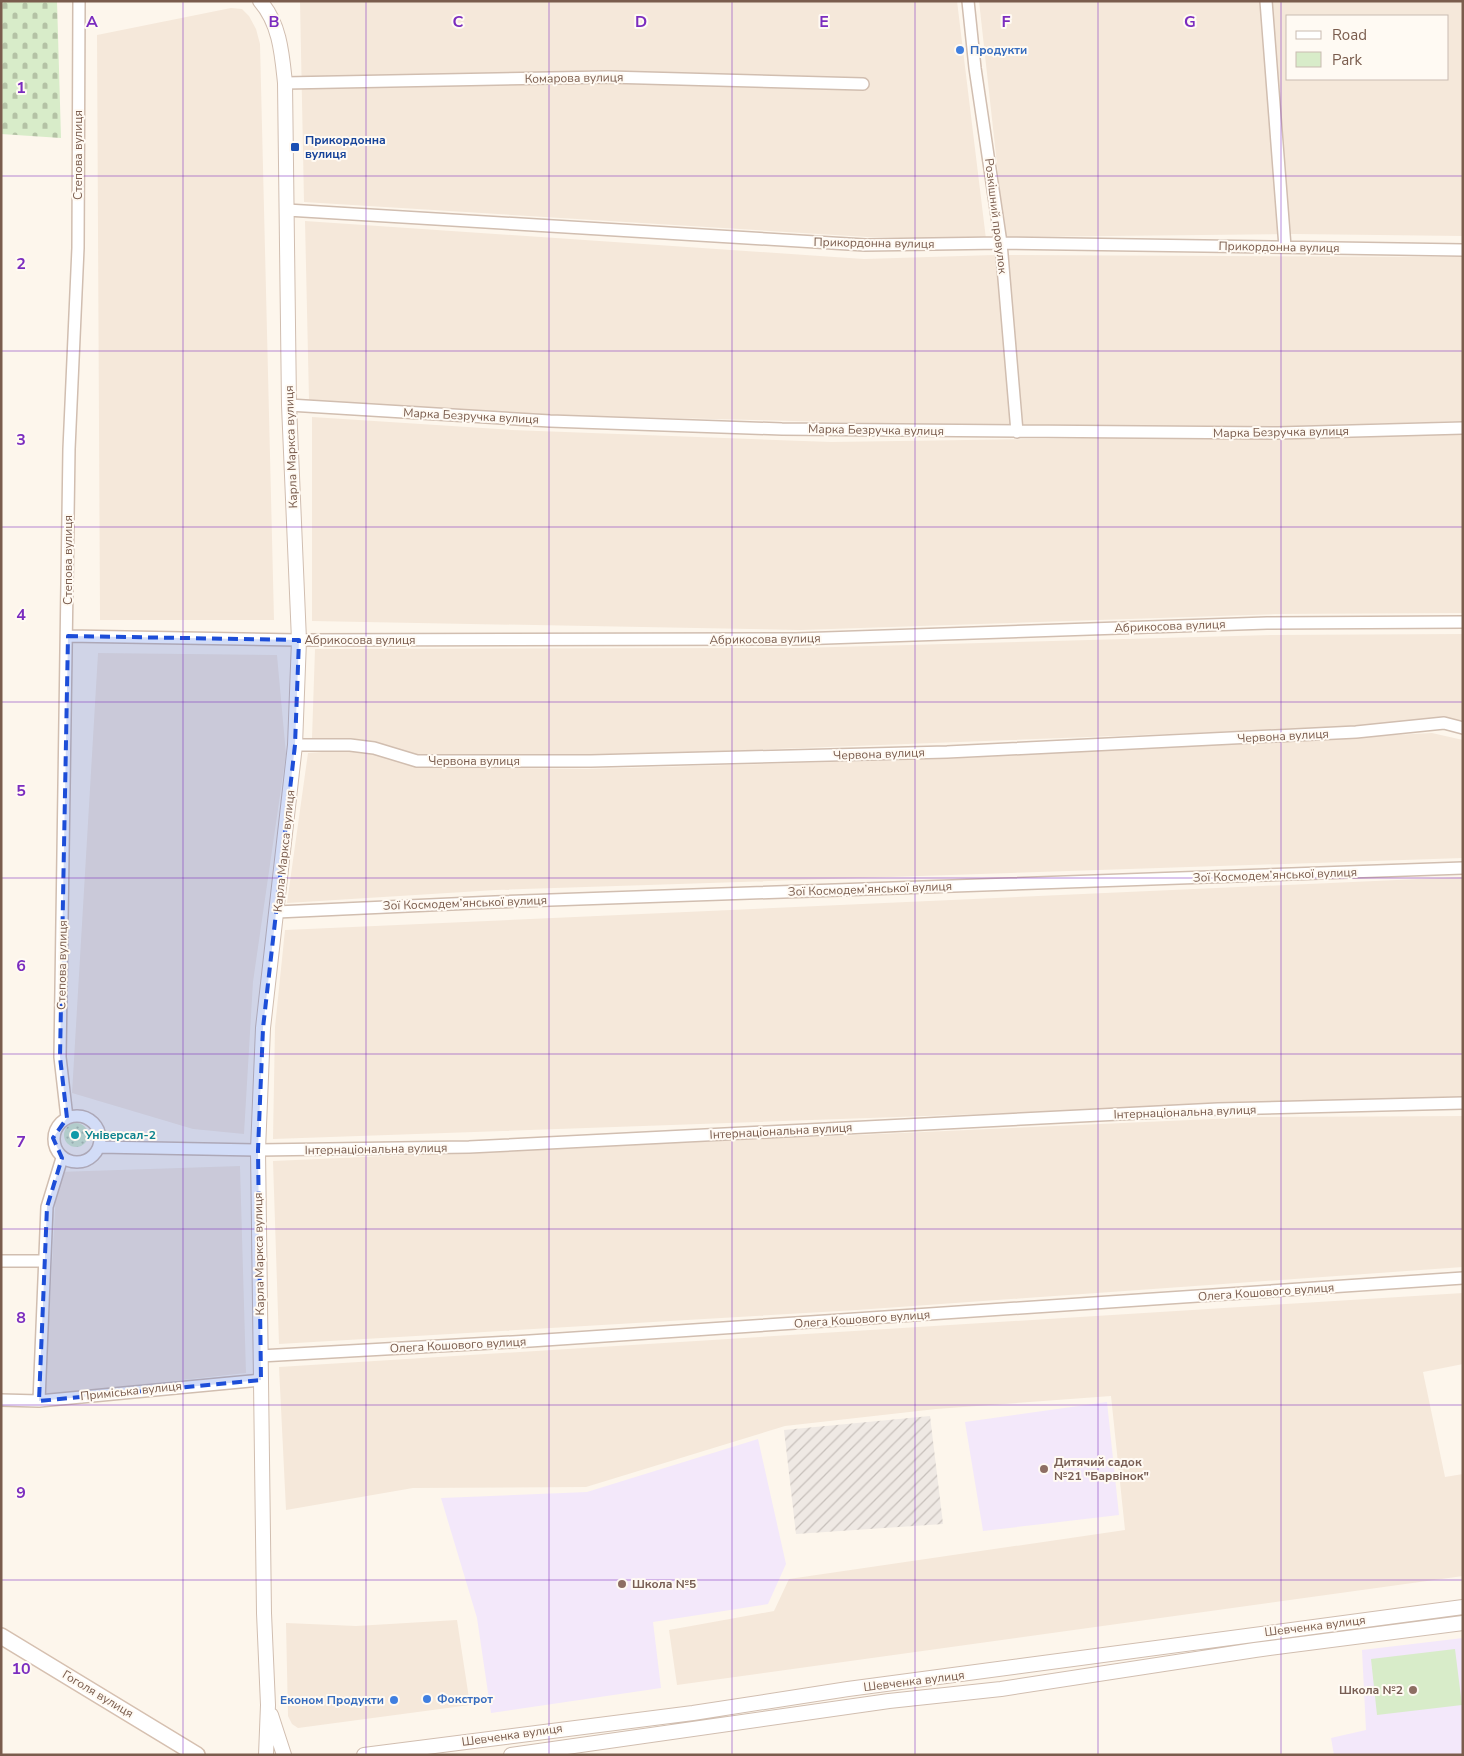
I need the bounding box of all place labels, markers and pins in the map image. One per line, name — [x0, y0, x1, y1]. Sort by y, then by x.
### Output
place label: Продукти — [970, 42, 1027, 58]
marker: Продукти — [954, 44, 966, 56]
place label: Прикордонна вулиця — [305, 132, 386, 162]
marker: Прикордонна вулиця — [289, 141, 301, 153]
place label: Універсал-2 — [84, 1127, 156, 1143]
marker: Універсал-2 — [69, 1129, 81, 1141]
place label: Дитячий садок №21 "Барвінок" — [1054, 1454, 1149, 1484]
marker: Дитячий садок №21 "Барвінок" — [1038, 1463, 1050, 1475]
place label: Школа №5 — [632, 1576, 696, 1592]
marker: Школа №5 — [616, 1578, 628, 1590]
place label: Школа №2 — [1339, 1682, 1403, 1698]
marker: Школа №2 — [1407, 1684, 1419, 1696]
place label: Фокстрот — [437, 1691, 493, 1707]
place label: Економ Продукти — [280, 1692, 384, 1708]
marker: Фокстрот — [421, 1693, 433, 1705]
marker: Економ Продукти — [388, 1694, 400, 1706]

